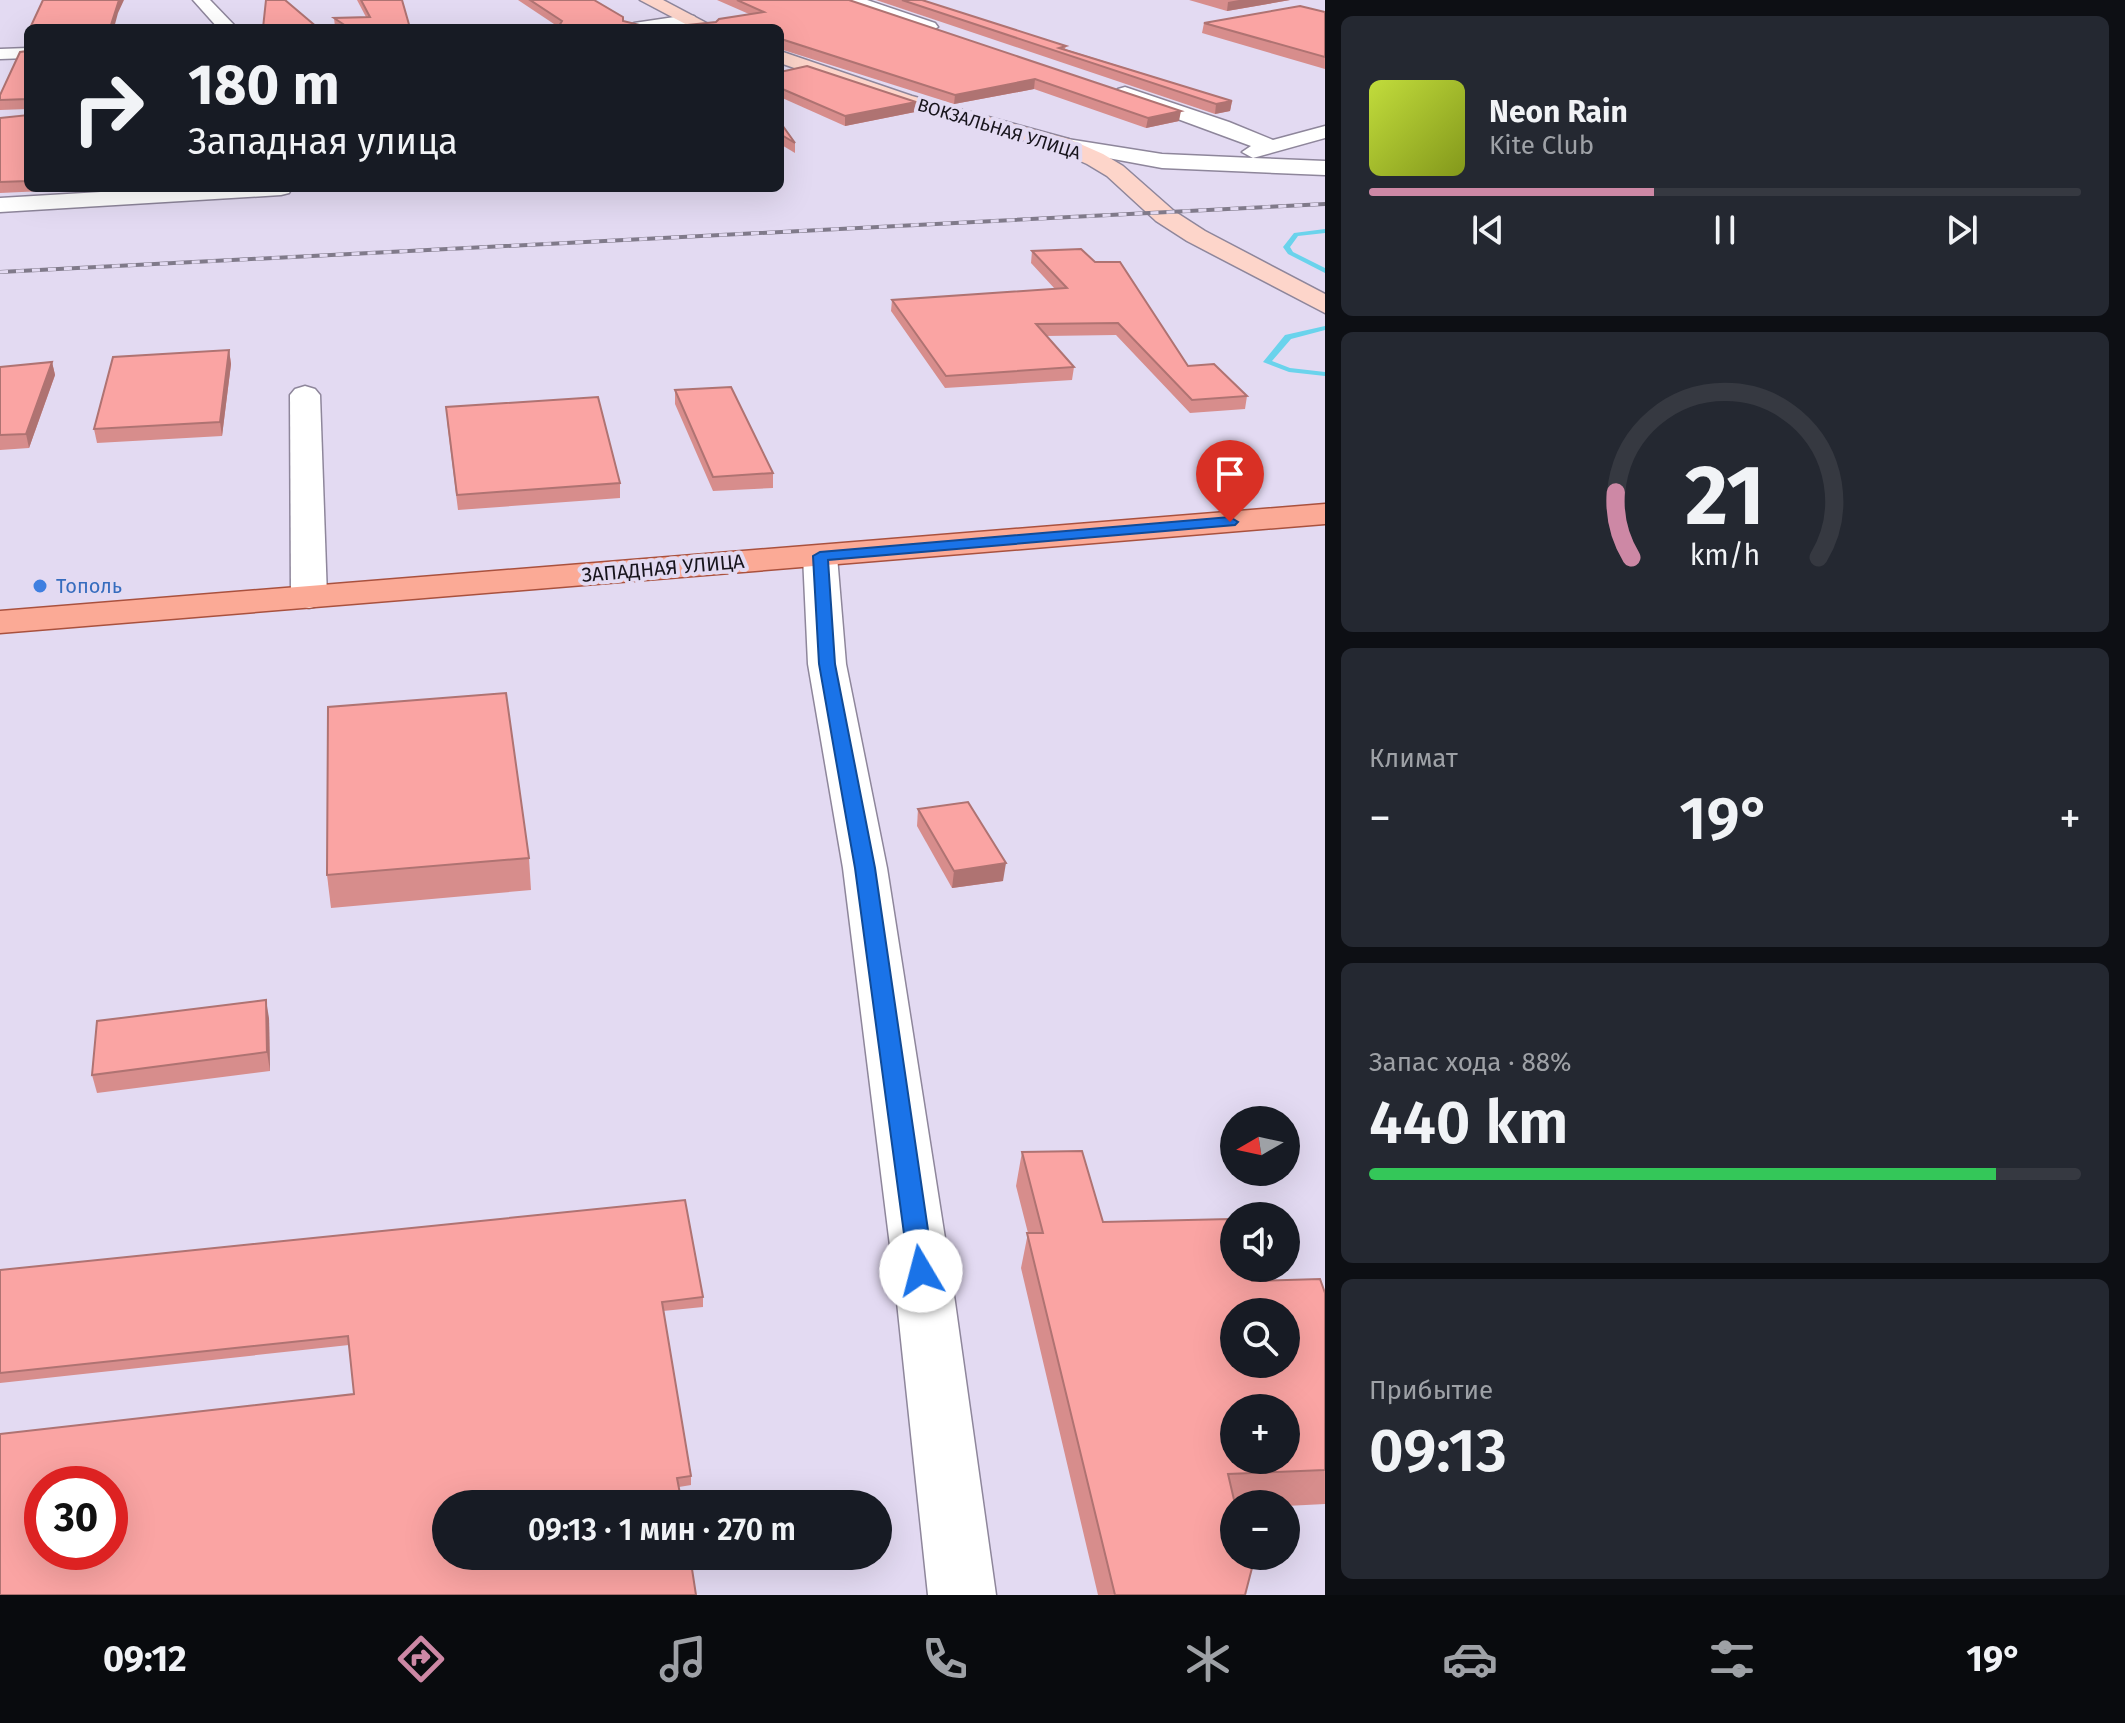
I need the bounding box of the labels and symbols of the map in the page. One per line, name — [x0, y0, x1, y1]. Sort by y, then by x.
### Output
street label: ВОКЗАЛЬНАЯ УЛИЦА — [915, 94, 1084, 165]
pin — [1196, 440, 1264, 522]
street label: ЗАПАДНАЯ УЛИЦА — [581, 549, 746, 587]
place label: Тополь — [56, 574, 122, 598]
marker: Тополь — [31, 577, 49, 595]
north arrow — [1220, 1106, 1300, 1186]
position arrow — [879, 1229, 963, 1313]
speed limit sign: 30 — [24, 1466, 128, 1570]

